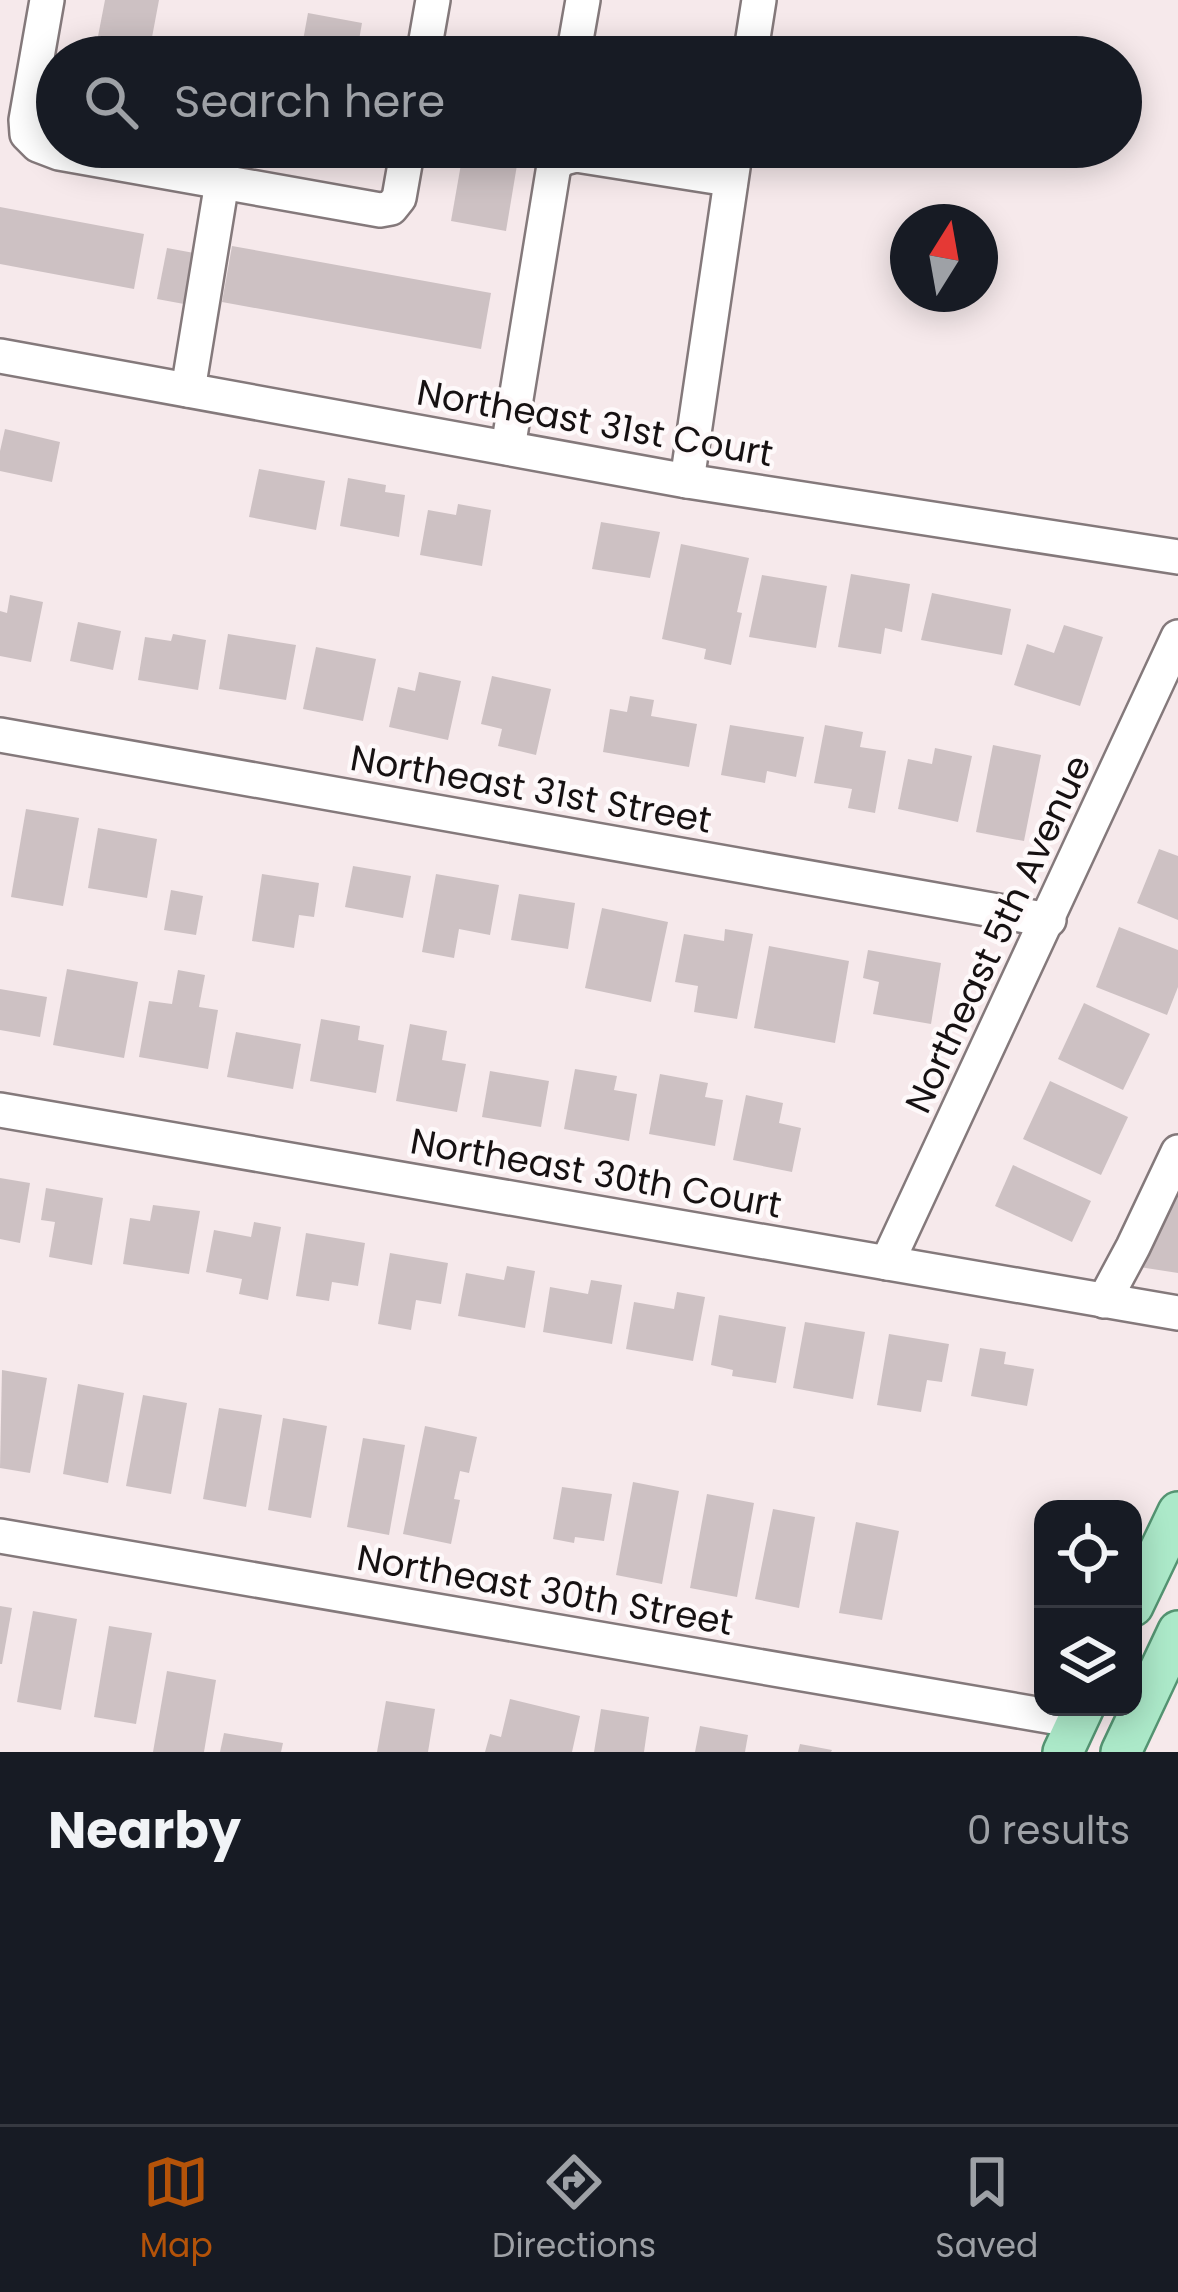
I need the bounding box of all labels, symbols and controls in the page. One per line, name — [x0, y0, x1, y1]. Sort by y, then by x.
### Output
search box — [36, 36, 1142, 168]
icon: search — [78, 69, 144, 135]
text: Search here — [174, 70, 445, 133]
north arrow — [890, 204, 998, 312]
street label: Northeast 31st Court — [413, 367, 777, 479]
street label: Northeast 31st Street — [346, 732, 716, 846]
street label: Northeast 5th Avenue — [893, 747, 1103, 1121]
street label: Northeast 30th Court — [406, 1115, 786, 1231]
map controls — [1034, 1500, 1142, 1716]
button: locate — [1034, 1500, 1142, 1608]
street label: Northeast 30th Street — [353, 1532, 737, 1648]
button: layers — [1034, 1608, 1142, 1716]
text: Nearby — [48, 1794, 241, 1866]
text: 0 results — [967, 1803, 1130, 1858]
tab: Map — [140, 2149, 213, 2271]
tab: Directions — [492, 2149, 656, 2271]
tab: Saved — [935, 2149, 1038, 2271]

